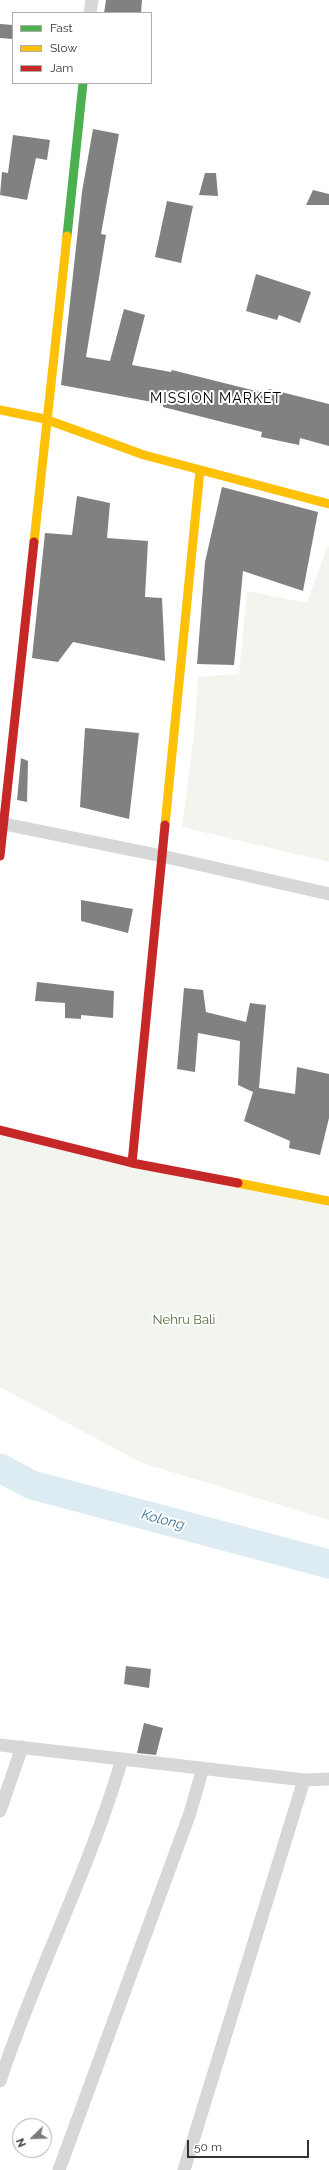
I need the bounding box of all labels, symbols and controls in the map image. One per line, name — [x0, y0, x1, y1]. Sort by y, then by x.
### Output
legend — [12, 12, 152, 84]
text: Fast — [50, 21, 73, 35]
text: Slow — [50, 41, 77, 55]
text: Jam — [50, 61, 73, 75]
district label: MISSION MARKET — [150, 391, 282, 407]
park label: Nehru Bali — [153, 1312, 215, 1328]
water label: Kolong — [140, 1506, 186, 1534]
north arrow — [12, 2118, 52, 2158]
scale bar — [189, 2132, 311, 2158]
text: N — [14, 2136, 29, 2149]
text: 50 m — [194, 2140, 222, 2154]

